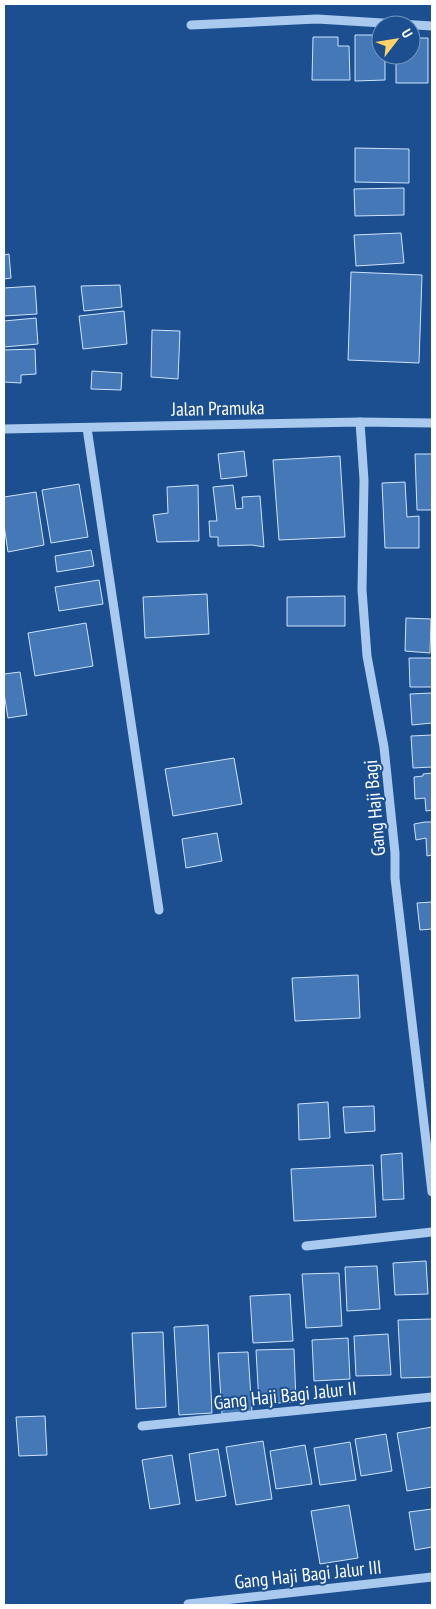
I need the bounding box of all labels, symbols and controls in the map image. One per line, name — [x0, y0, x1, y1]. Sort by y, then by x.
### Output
north arrow — [371, 15, 421, 65]
text: U — [398, 26, 417, 41]
street label: Jalan Pramuka — [170, 395, 265, 421]
street label: Gang Haji Bagi — [358, 759, 390, 857]
street label: Gang Haji Bagi Jalur II — [212, 1376, 358, 1414]
street label: Gang Haji Bagi Jalur III — [233, 1554, 383, 1594]

